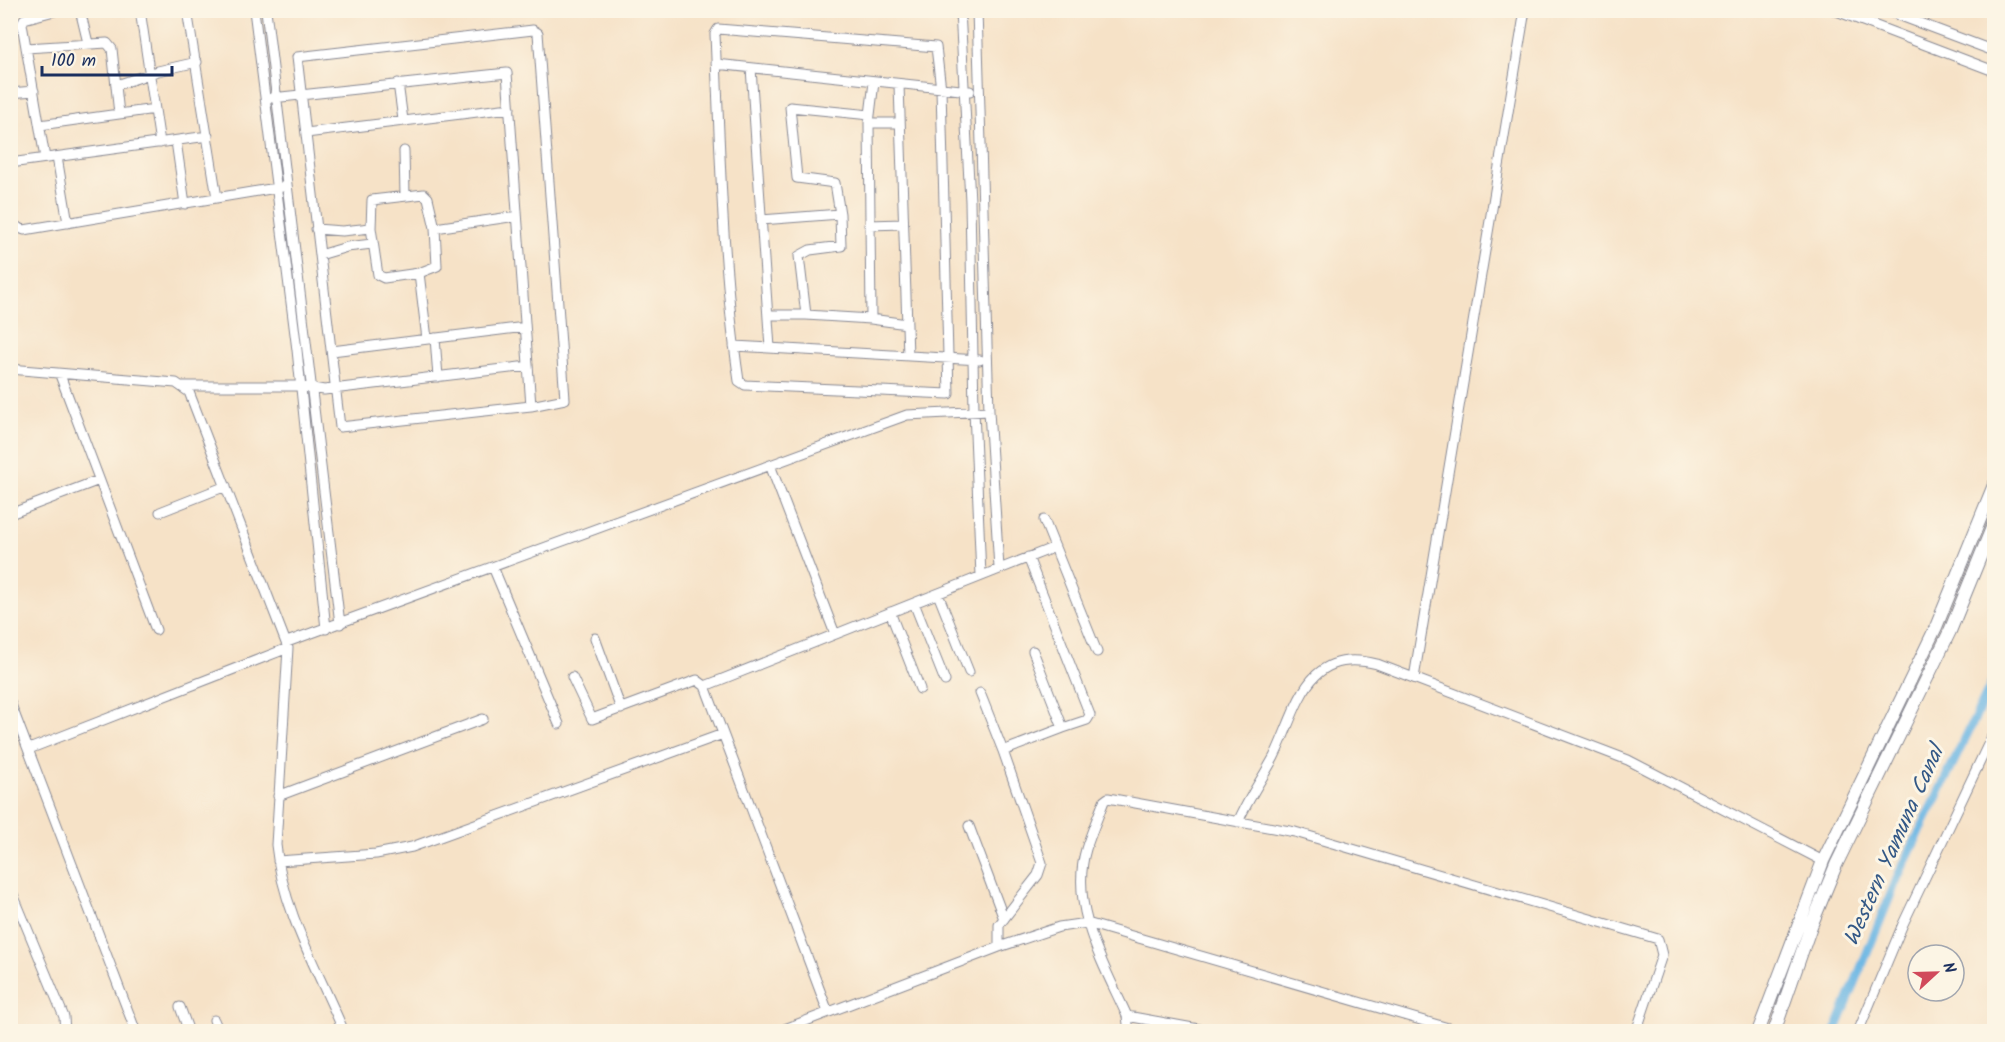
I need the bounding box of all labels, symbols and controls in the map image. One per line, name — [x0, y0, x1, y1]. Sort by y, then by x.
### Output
scale bar — [42, 39, 172, 77]
text: 100 m — [51, 47, 96, 76]
water label: Western Yamuna Canal — [1835, 736, 1957, 952]
north arrow — [1906, 943, 1966, 1003]
text: N — [1935, 959, 1962, 977]

